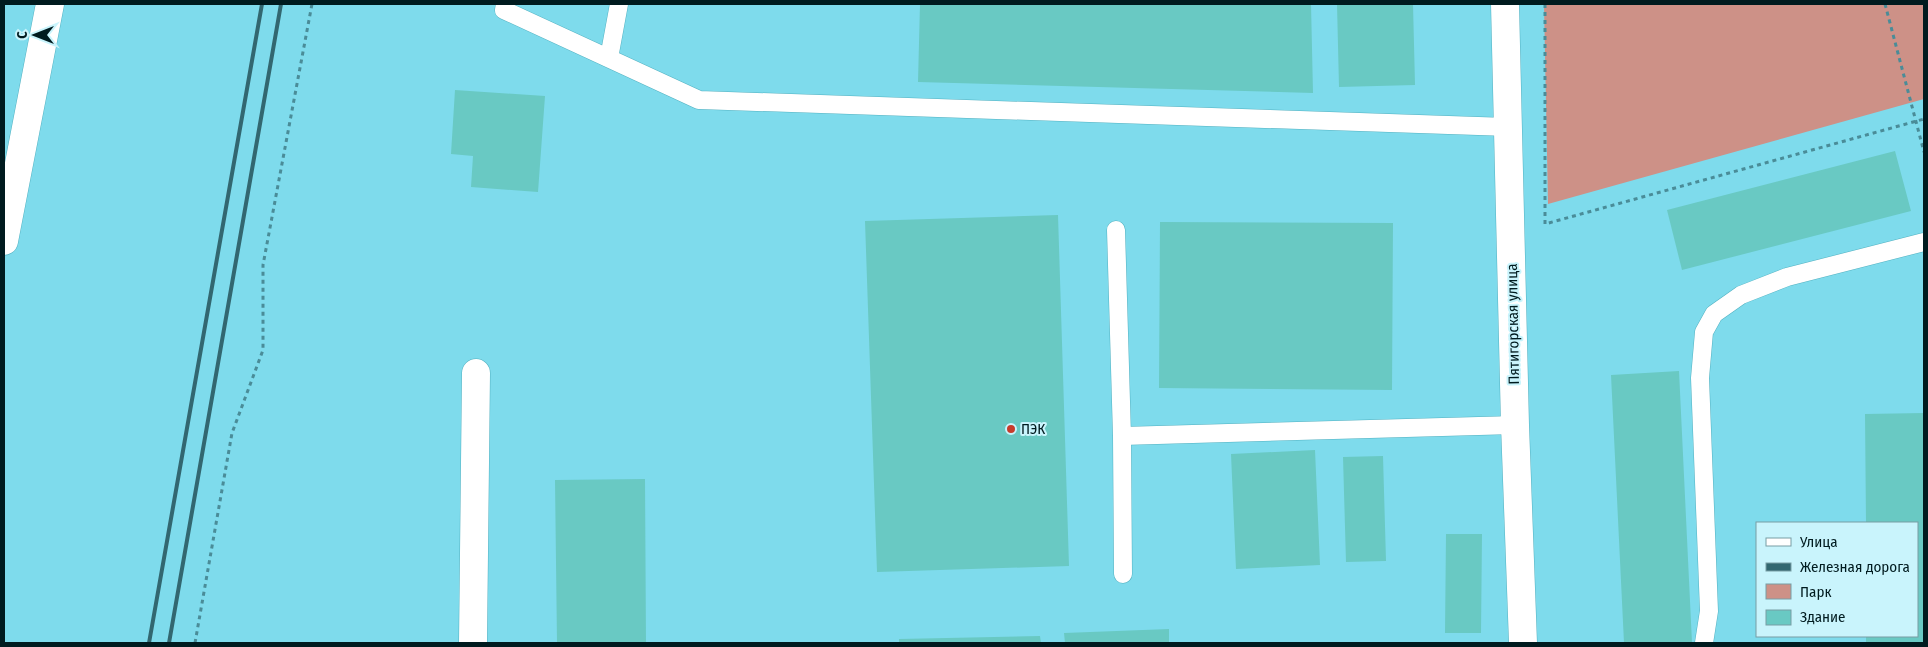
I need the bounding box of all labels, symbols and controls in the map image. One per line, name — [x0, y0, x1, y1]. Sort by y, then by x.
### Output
north arrow — [10, 10, 60, 60]
text: С — [14, 31, 31, 39]
street label: Пятигорская улица — [1503, 263, 1523, 385]
place label: ПЭК — [1021, 420, 1045, 438]
marker: ПЭК — [1005, 423, 1017, 435]
legend — [1756, 522, 1918, 637]
text: Улица — [1799, 533, 1838, 551]
text: Железная дорога — [1800, 558, 1910, 576]
text: Парк — [1800, 583, 1831, 601]
text: Здание — [1800, 608, 1846, 626]

